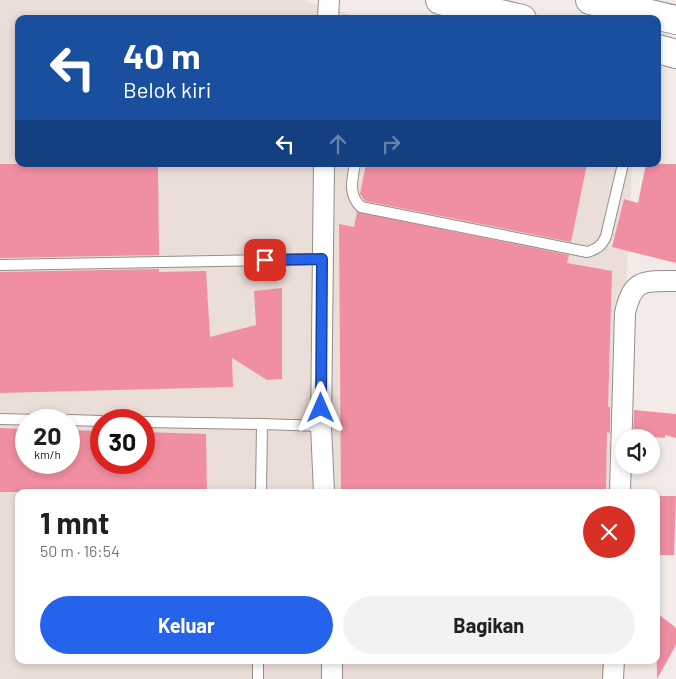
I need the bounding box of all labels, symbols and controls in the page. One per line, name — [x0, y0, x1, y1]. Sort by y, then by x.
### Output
text: 40 m — [123, 34, 200, 76]
icon: left — [40, 35, 105, 100]
text: Belok kiri — [123, 76, 211, 102]
icon: left — [271, 130, 299, 158]
icon: ahead — [324, 130, 352, 158]
icon: right — [377, 130, 405, 158]
pin — [244, 239, 286, 281]
icon: arrive — [251, 246, 279, 274]
position arrow — [294, 381, 346, 433]
speed limit sign: 30 — [90, 409, 155, 474]
text: 20 — [33, 420, 62, 450]
map controls — [615, 429, 660, 474]
button: sound — [615, 429, 660, 474]
text: km/h — [34, 447, 61, 461]
text: 1 mnt — [40, 504, 109, 540]
button: close — [583, 506, 635, 558]
text: 50 m · 16:54 — [40, 541, 120, 560]
button: Keluar — [40, 596, 333, 654]
button: Bagikan — [343, 596, 635, 654]

